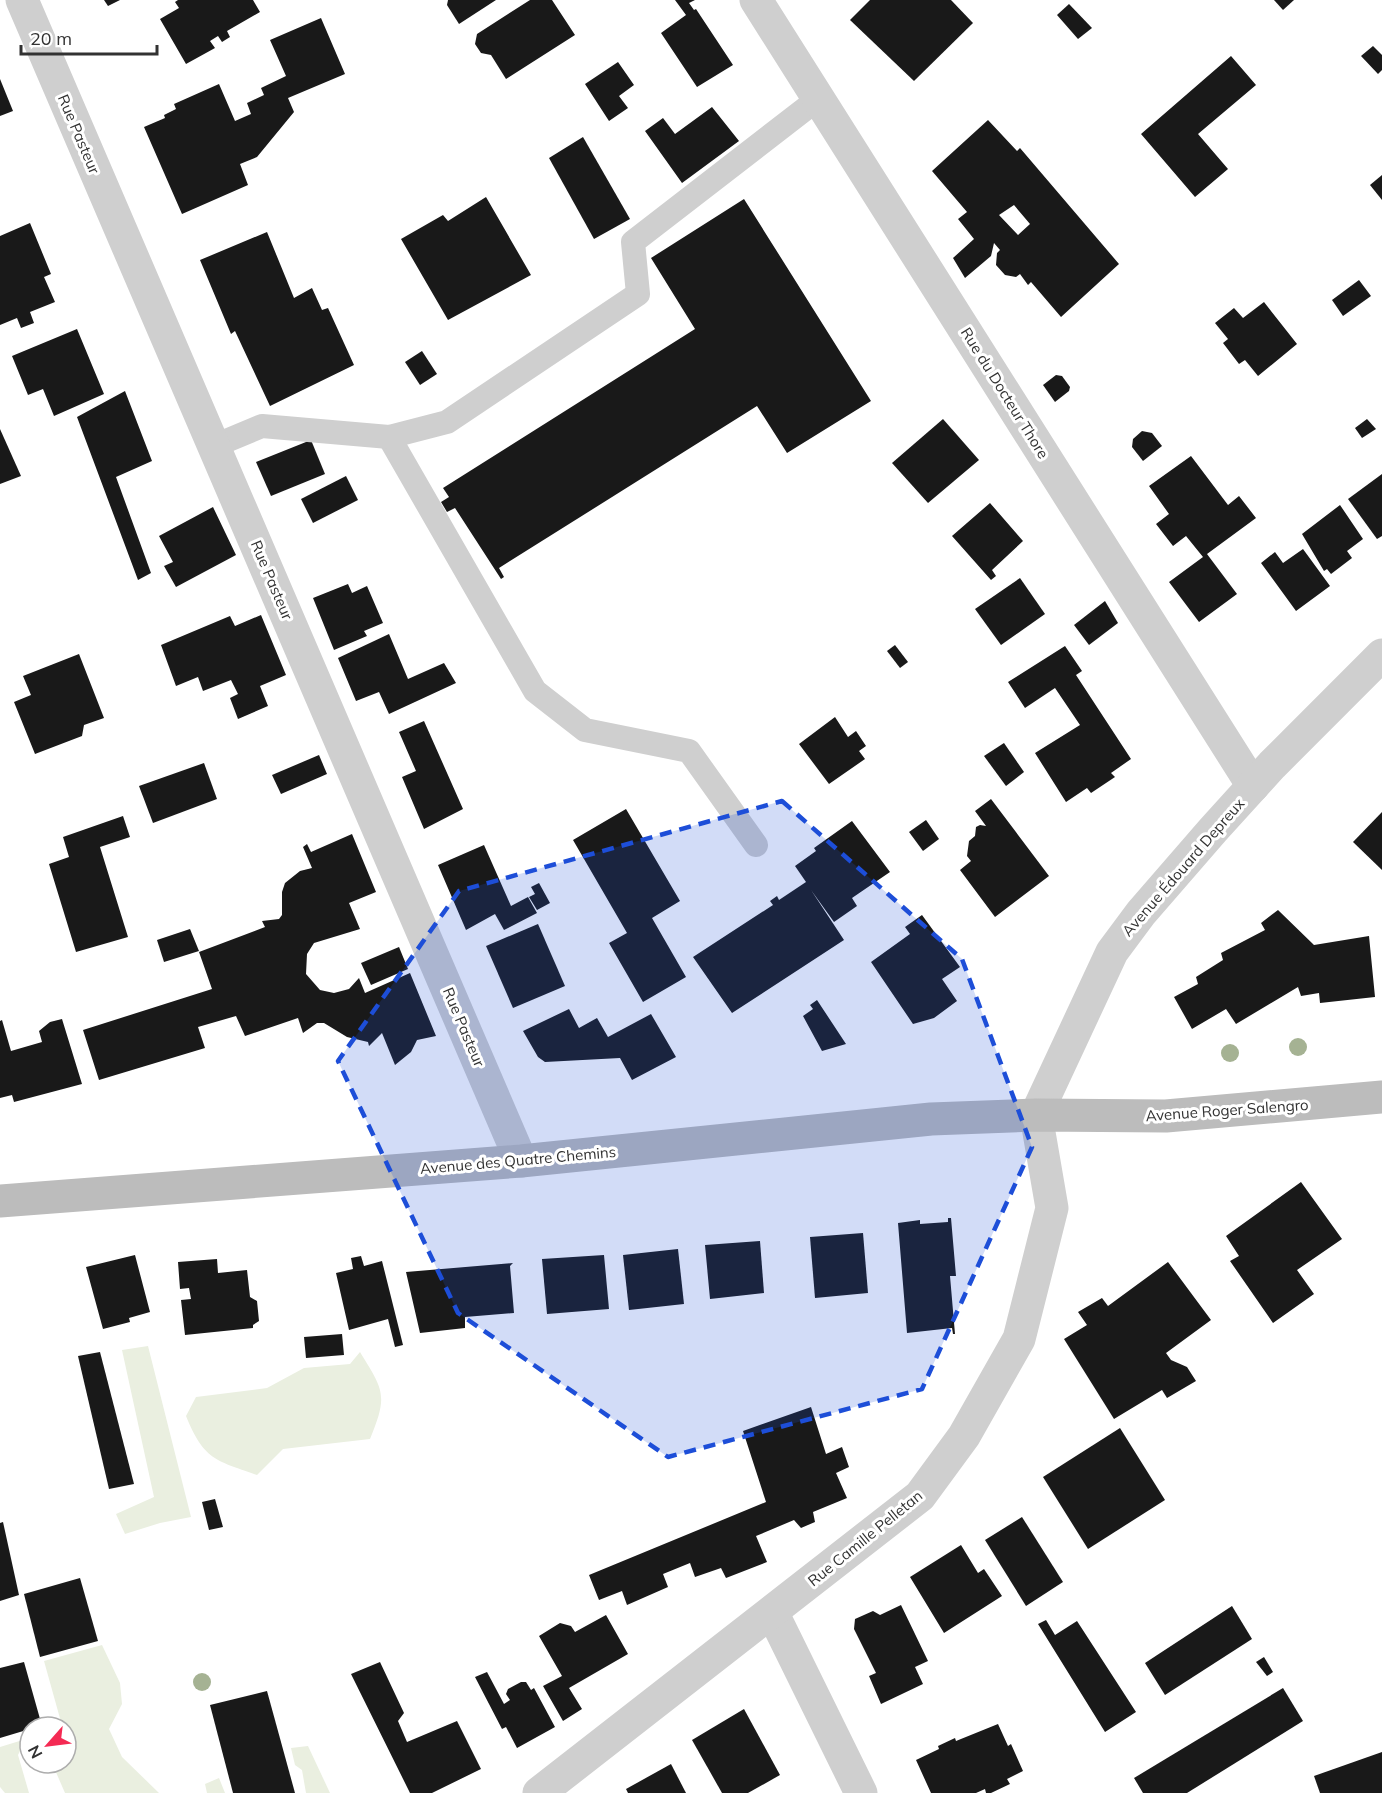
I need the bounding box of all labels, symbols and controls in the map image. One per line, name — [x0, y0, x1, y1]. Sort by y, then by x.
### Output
scale bar — [21, 18, 158, 56]
text: 20 m — [30, 27, 72, 50]
street label: Rue Pasteur — [54, 91, 104, 177]
street label: Rue du Docteur Thore — [957, 324, 1053, 462]
street label: Rue Pasteur — [247, 537, 297, 623]
street label: Avenue Édouard Depreux — [1118, 794, 1248, 940]
street label: Rue Pasteur — [439, 984, 489, 1070]
street label: Avenue Roger Salengro — [1145, 1095, 1309, 1125]
street label: Avenue des Quatre Chemins — [419, 1142, 617, 1178]
street label: Rue Camille Pelletan — [804, 1486, 926, 1590]
north arrow — [18, 1715, 78, 1775]
text: N — [23, 1742, 46, 1762]

